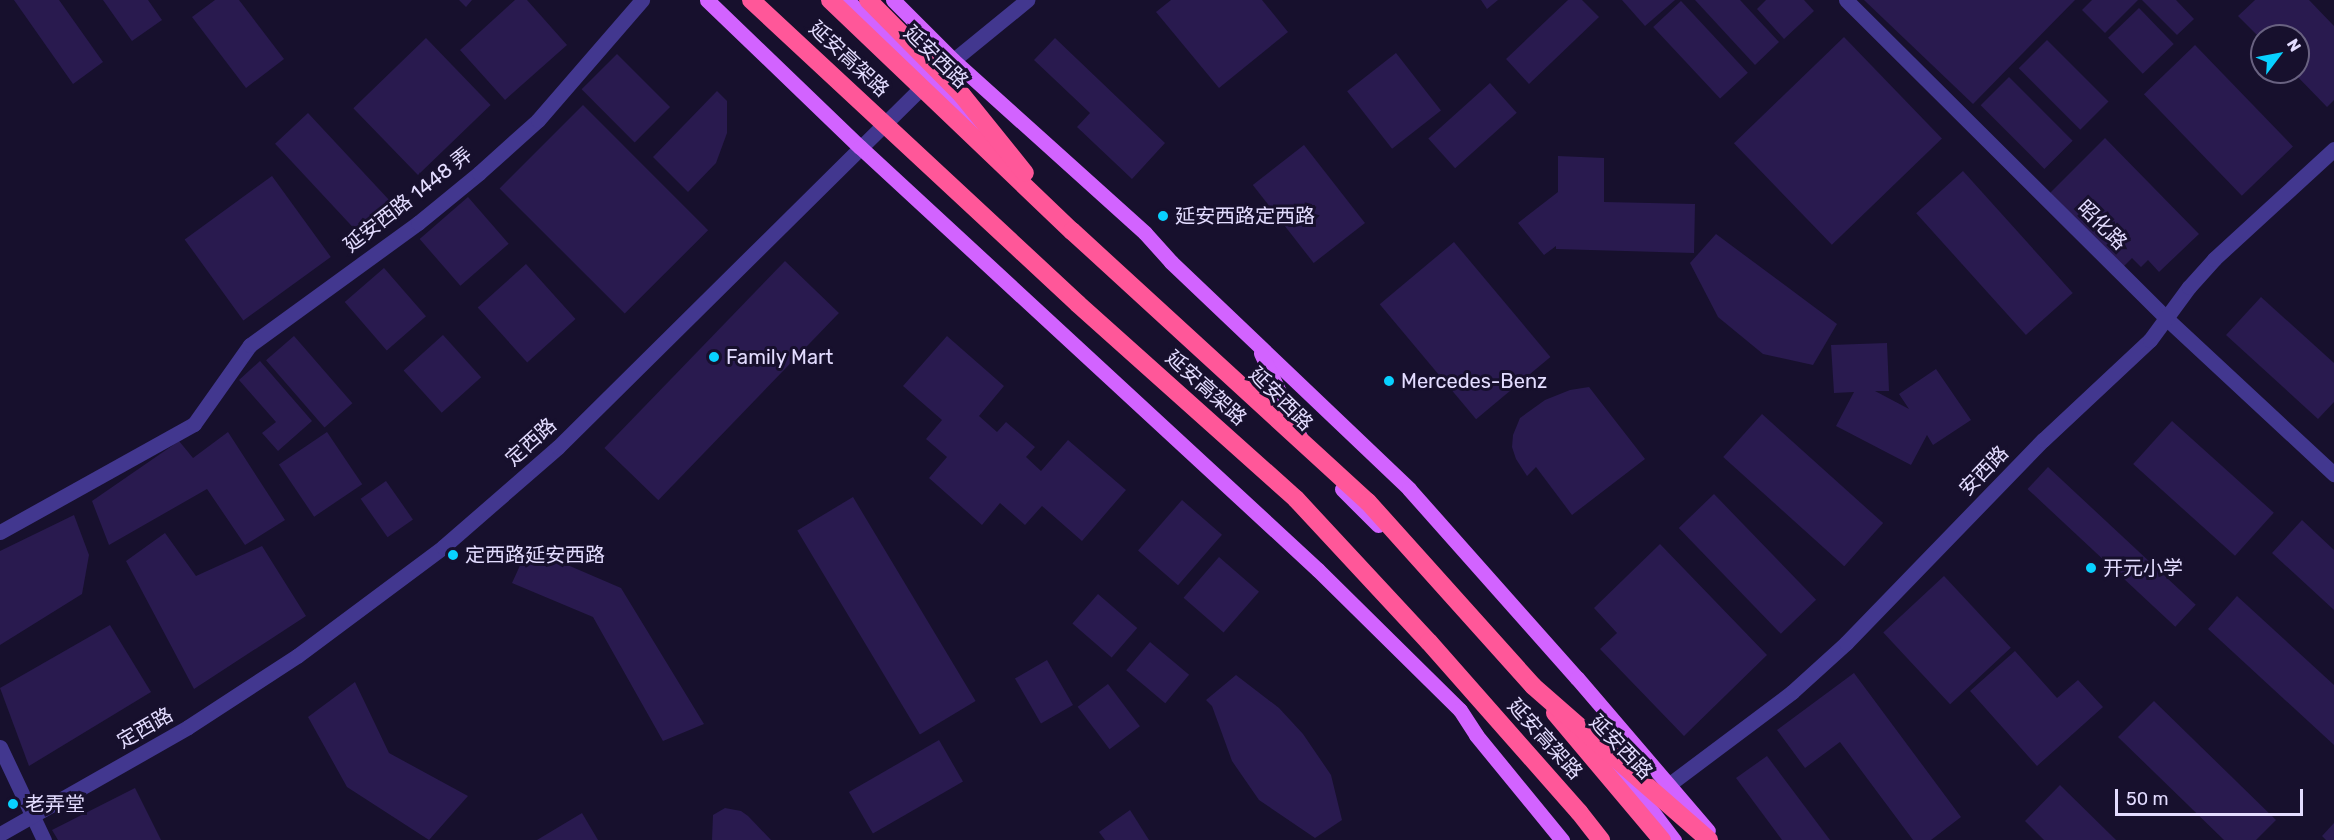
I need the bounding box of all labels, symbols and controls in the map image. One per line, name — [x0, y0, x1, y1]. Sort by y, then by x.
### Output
street label: 延安高架路 — [804, 16, 894, 102]
street label: 延安西路 — [899, 21, 973, 93]
north arrow — [2250, 24, 2310, 84]
text: N — [2283, 35, 2305, 55]
street label: 延安西路 1448 弄 — [339, 143, 477, 257]
street label: 昭化路 — [2072, 195, 2132, 255]
place label: 延安西路定西路 — [1175, 204, 1315, 228]
marker: 延安西路定西路 — [1156, 209, 1170, 223]
place label: Family Mart — [726, 345, 834, 369]
street label: 延安高架路 — [1161, 346, 1251, 430]
marker: Family Mart — [707, 350, 721, 364]
street label: 延安西路 — [1244, 362, 1318, 436]
place label: Mercedes-Benz — [1401, 369, 1547, 393]
marker: Mercedes-Benz — [1382, 374, 1396, 388]
street label: 定西路 — [501, 413, 561, 471]
street label: 安西路 — [1955, 441, 2013, 501]
place label: 定西路延安西路 — [465, 543, 605, 567]
marker: 定西路延安西路 — [446, 548, 460, 562]
place label: 开元小学 — [2103, 556, 2183, 580]
marker: 开元小学 — [2084, 561, 2098, 575]
street label: 延安高架路 — [1503, 694, 1587, 784]
street label: 定西路 — [113, 703, 177, 753]
street label: 延安西路 — [1585, 710, 1657, 784]
scale bar — [2118, 777, 2306, 815]
text: 50 m — [2126, 788, 2169, 810]
place label: 老弄堂 — [25, 792, 85, 816]
marker: 老弄堂 — [6, 797, 20, 811]

